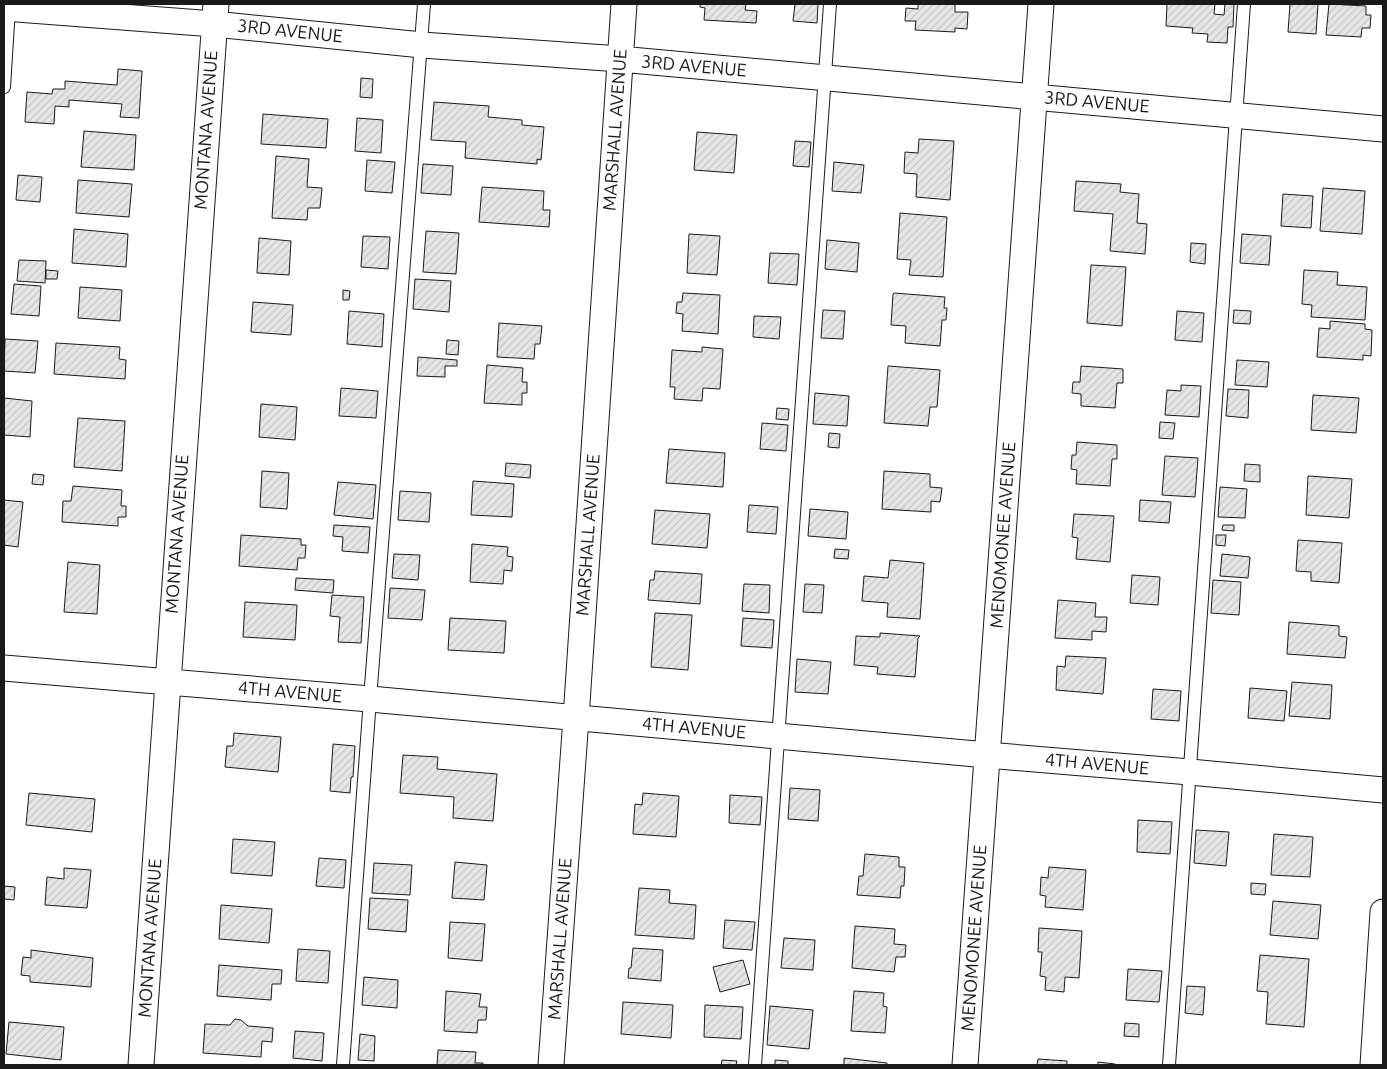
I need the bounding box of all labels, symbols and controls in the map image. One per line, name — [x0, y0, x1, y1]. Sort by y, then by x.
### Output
street label: 3RD AVENUE — [236, 15, 344, 45]
street label: MARSHALL AVENUE — [598, 48, 630, 212]
street label: MONTANA AVENUE — [189, 50, 221, 210]
street label: 3RD AVENUE — [641, 50, 748, 80]
street label: 3RD AVENUE — [1044, 86, 1151, 116]
street label: MENOMONEE AVENUE — [986, 441, 1018, 629]
street label: MARSHALL AVENUE — [571, 453, 603, 617]
street label: MONTANA AVENUE — [160, 454, 192, 614]
street label: 4TH AVENUE — [237, 676, 343, 706]
street label: 4TH AVENUE — [641, 712, 747, 742]
street label: 4TH AVENUE — [1044, 748, 1150, 778]
street label: MENOMONEE AVENUE — [957, 844, 989, 1032]
street label: MARSHALL AVENUE — [543, 857, 575, 1021]
street label: MONTANA AVENUE — [133, 858, 165, 1018]

